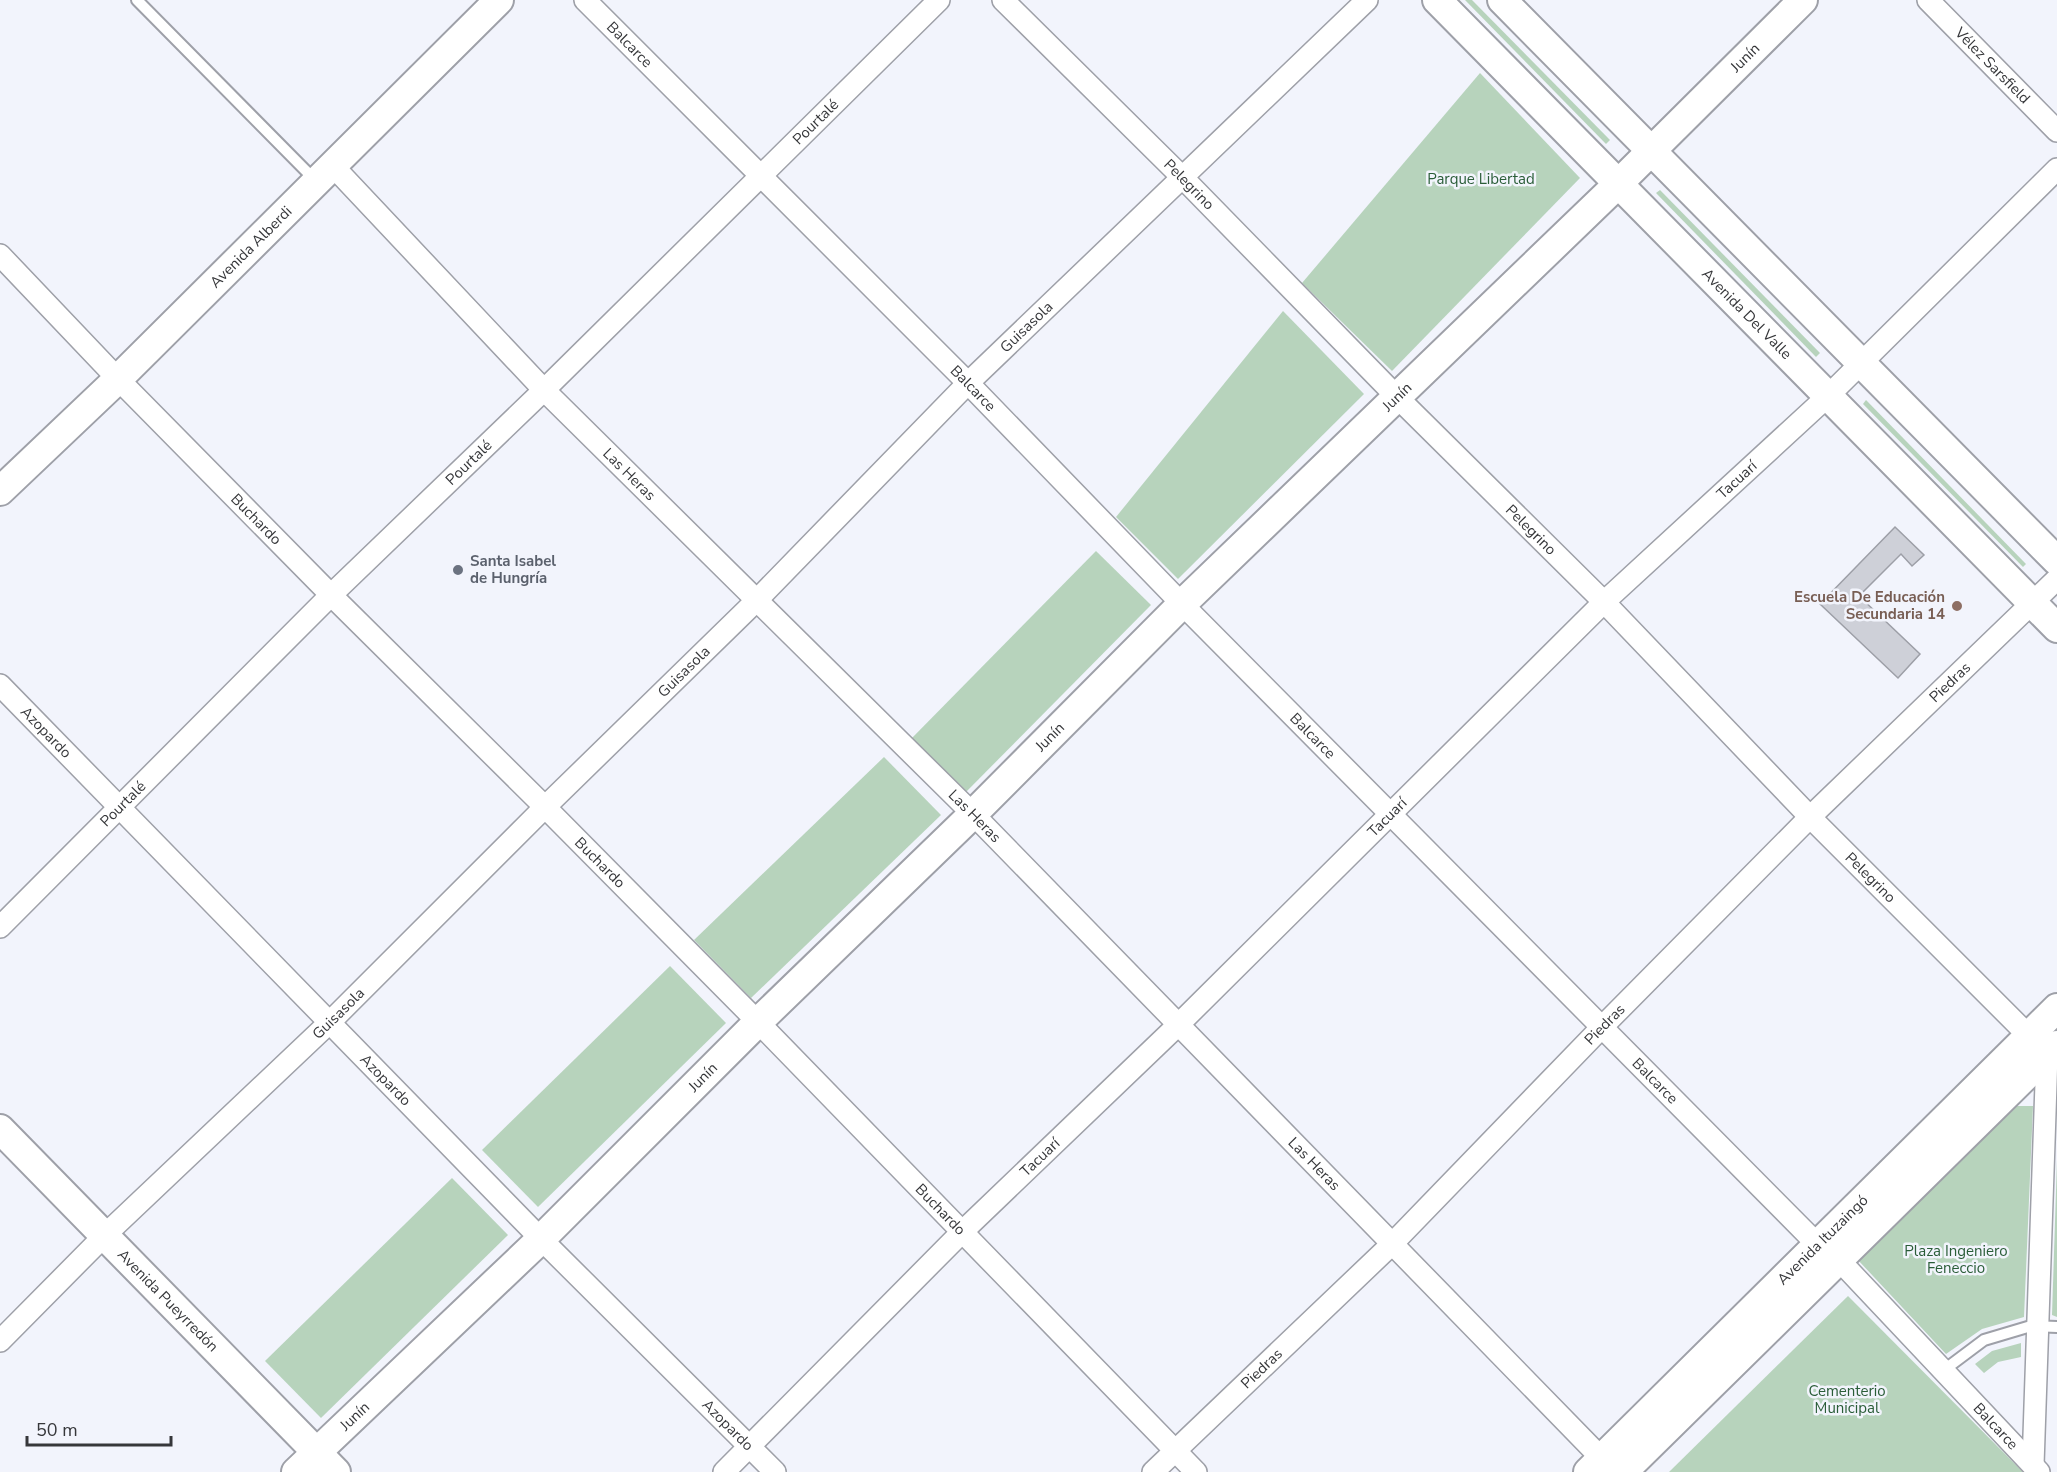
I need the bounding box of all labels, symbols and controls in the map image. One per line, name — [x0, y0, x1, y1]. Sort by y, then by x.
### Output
street label: Balcarce — [602, 17, 657, 72]
street label: Vélez Sarsfield — [1950, 22, 2035, 108]
street label: Junín — [1725, 39, 1764, 77]
street label: Pourtalé — [788, 95, 843, 149]
street label: Pelegrino — [1159, 155, 1219, 214]
park label: Parque Libertad — [1427, 169, 1535, 189]
street label: Avenida Alberdi — [205, 202, 296, 292]
street label: Avenida Del Valle — [1697, 264, 1796, 364]
street label: Guisasola — [996, 297, 1057, 357]
street label: Balcarce — [946, 361, 1000, 416]
street label: Junín — [1377, 378, 1416, 416]
street label: Pourtalé — [441, 435, 496, 489]
street label: Las Heras — [598, 444, 660, 505]
street label: Tacuarí — [1712, 455, 1762, 503]
street label: Buchardo — [226, 489, 286, 549]
street label: Pelegrino — [1501, 500, 1561, 559]
place label: Santa Isabel de Hungría — [470, 551, 556, 588]
marker: Santa Isabel de Hungría — [451, 563, 465, 577]
place label: Escuela De Educación Secundaria 14 — [1794, 587, 1945, 624]
marker: Escuela De Educación Secundaria 14 — [1950, 599, 1964, 613]
street label: Guisasola — [653, 641, 714, 702]
street label: Piedras — [1925, 658, 1975, 707]
street label: Azopardo — [16, 702, 76, 763]
street label: Balcarce — [1286, 708, 1340, 763]
street label: Junín — [1030, 718, 1069, 757]
street label: Pourtalé — [96, 776, 150, 831]
street label: Las Heras — [944, 785, 1005, 847]
street label: Tacuarí — [1363, 792, 1412, 841]
street label: Buchardo — [570, 833, 630, 892]
street label: Pelegrino — [1841, 848, 1900, 907]
street label: Guisasola — [308, 983, 369, 1044]
street label: Piedras — [1580, 999, 1629, 1049]
street label: Azopardo — [356, 1050, 416, 1110]
street label: Balcarce — [1628, 1053, 1682, 1108]
street label: Junín — [683, 1058, 722, 1097]
street label: Tacuarí — [1016, 1132, 1065, 1181]
street label: Las Heras — [1284, 1133, 1345, 1195]
street label: Buchardo — [911, 1179, 970, 1239]
street label: Avenida Ituzaingó — [1773, 1191, 1872, 1289]
park label: Plaza Ingeniero Feneccio — [1904, 1241, 2008, 1278]
street label: Avenida Pueyrredón — [113, 1245, 223, 1356]
street label: Piedras — [1236, 1344, 1287, 1393]
park label: Cementerio Municipal — [1808, 1381, 1886, 1418]
street label: Azopardo — [698, 1395, 758, 1455]
street label: Junín — [335, 1397, 374, 1436]
street label: Balcarce — [1969, 1398, 2023, 1454]
scale bar — [27, 1409, 171, 1447]
text: 50 m — [36, 1418, 78, 1442]

